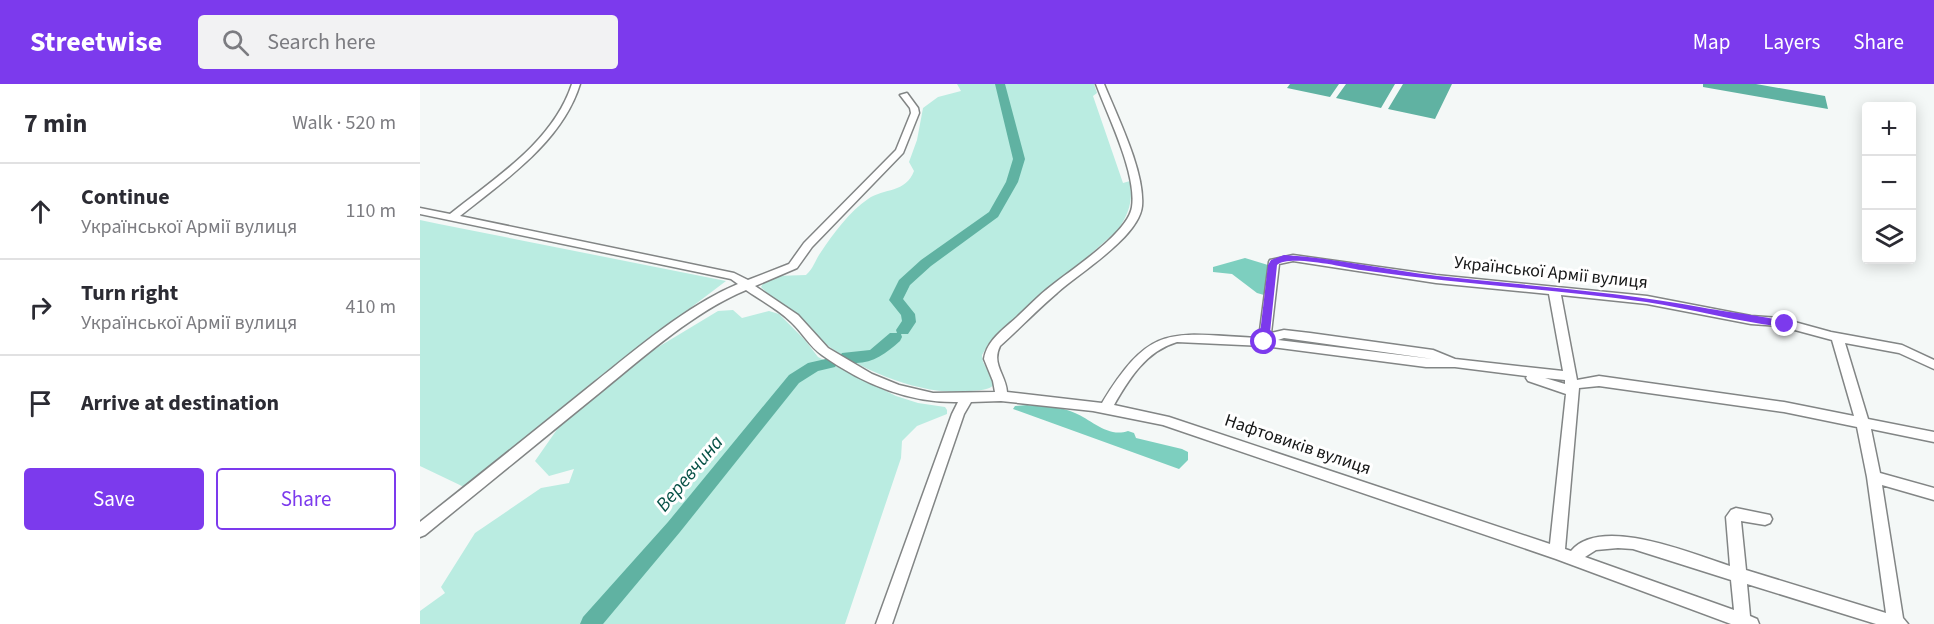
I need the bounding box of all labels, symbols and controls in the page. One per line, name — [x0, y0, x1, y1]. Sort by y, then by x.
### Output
search box — [198, 15, 618, 69]
text: Streetwise — [30, 22, 162, 62]
icon: search — [219, 26, 252, 59]
text: Search here — [267, 26, 376, 58]
text: Map — [1693, 27, 1730, 57]
text: Layers — [1763, 27, 1820, 57]
text: Share — [1853, 27, 1904, 57]
map controls — [1862, 102, 1916, 264]
button: + — [1862, 102, 1916, 156]
text: 7 min — [24, 105, 87, 142]
text: Walk · 520 m — [292, 109, 396, 137]
button: − — [1862, 156, 1916, 210]
text: Continue — [81, 181, 170, 213]
icon: ahead — [24, 195, 57, 228]
text: 110 m — [346, 197, 396, 225]
button: layers — [1862, 210, 1916, 264]
text: Української Армії вулиця — [81, 213, 297, 241]
street label: Української Армії вулиця — [1453, 250, 1649, 295]
text: Turn right — [81, 277, 178, 309]
icon: right — [24, 291, 57, 324]
text: 410 m — [346, 293, 396, 321]
text: Української Армії вулиця — [81, 309, 297, 337]
route end — [1771, 310, 1797, 336]
route start — [1250, 328, 1276, 354]
icon: arrive — [24, 387, 57, 420]
text: Arrive at destination — [81, 387, 279, 419]
street label: Нафтовиків вулиця — [1221, 408, 1374, 481]
water label: Веревчина — [649, 429, 730, 518]
button: Save — [24, 468, 204, 530]
button: Share — [216, 468, 396, 530]

